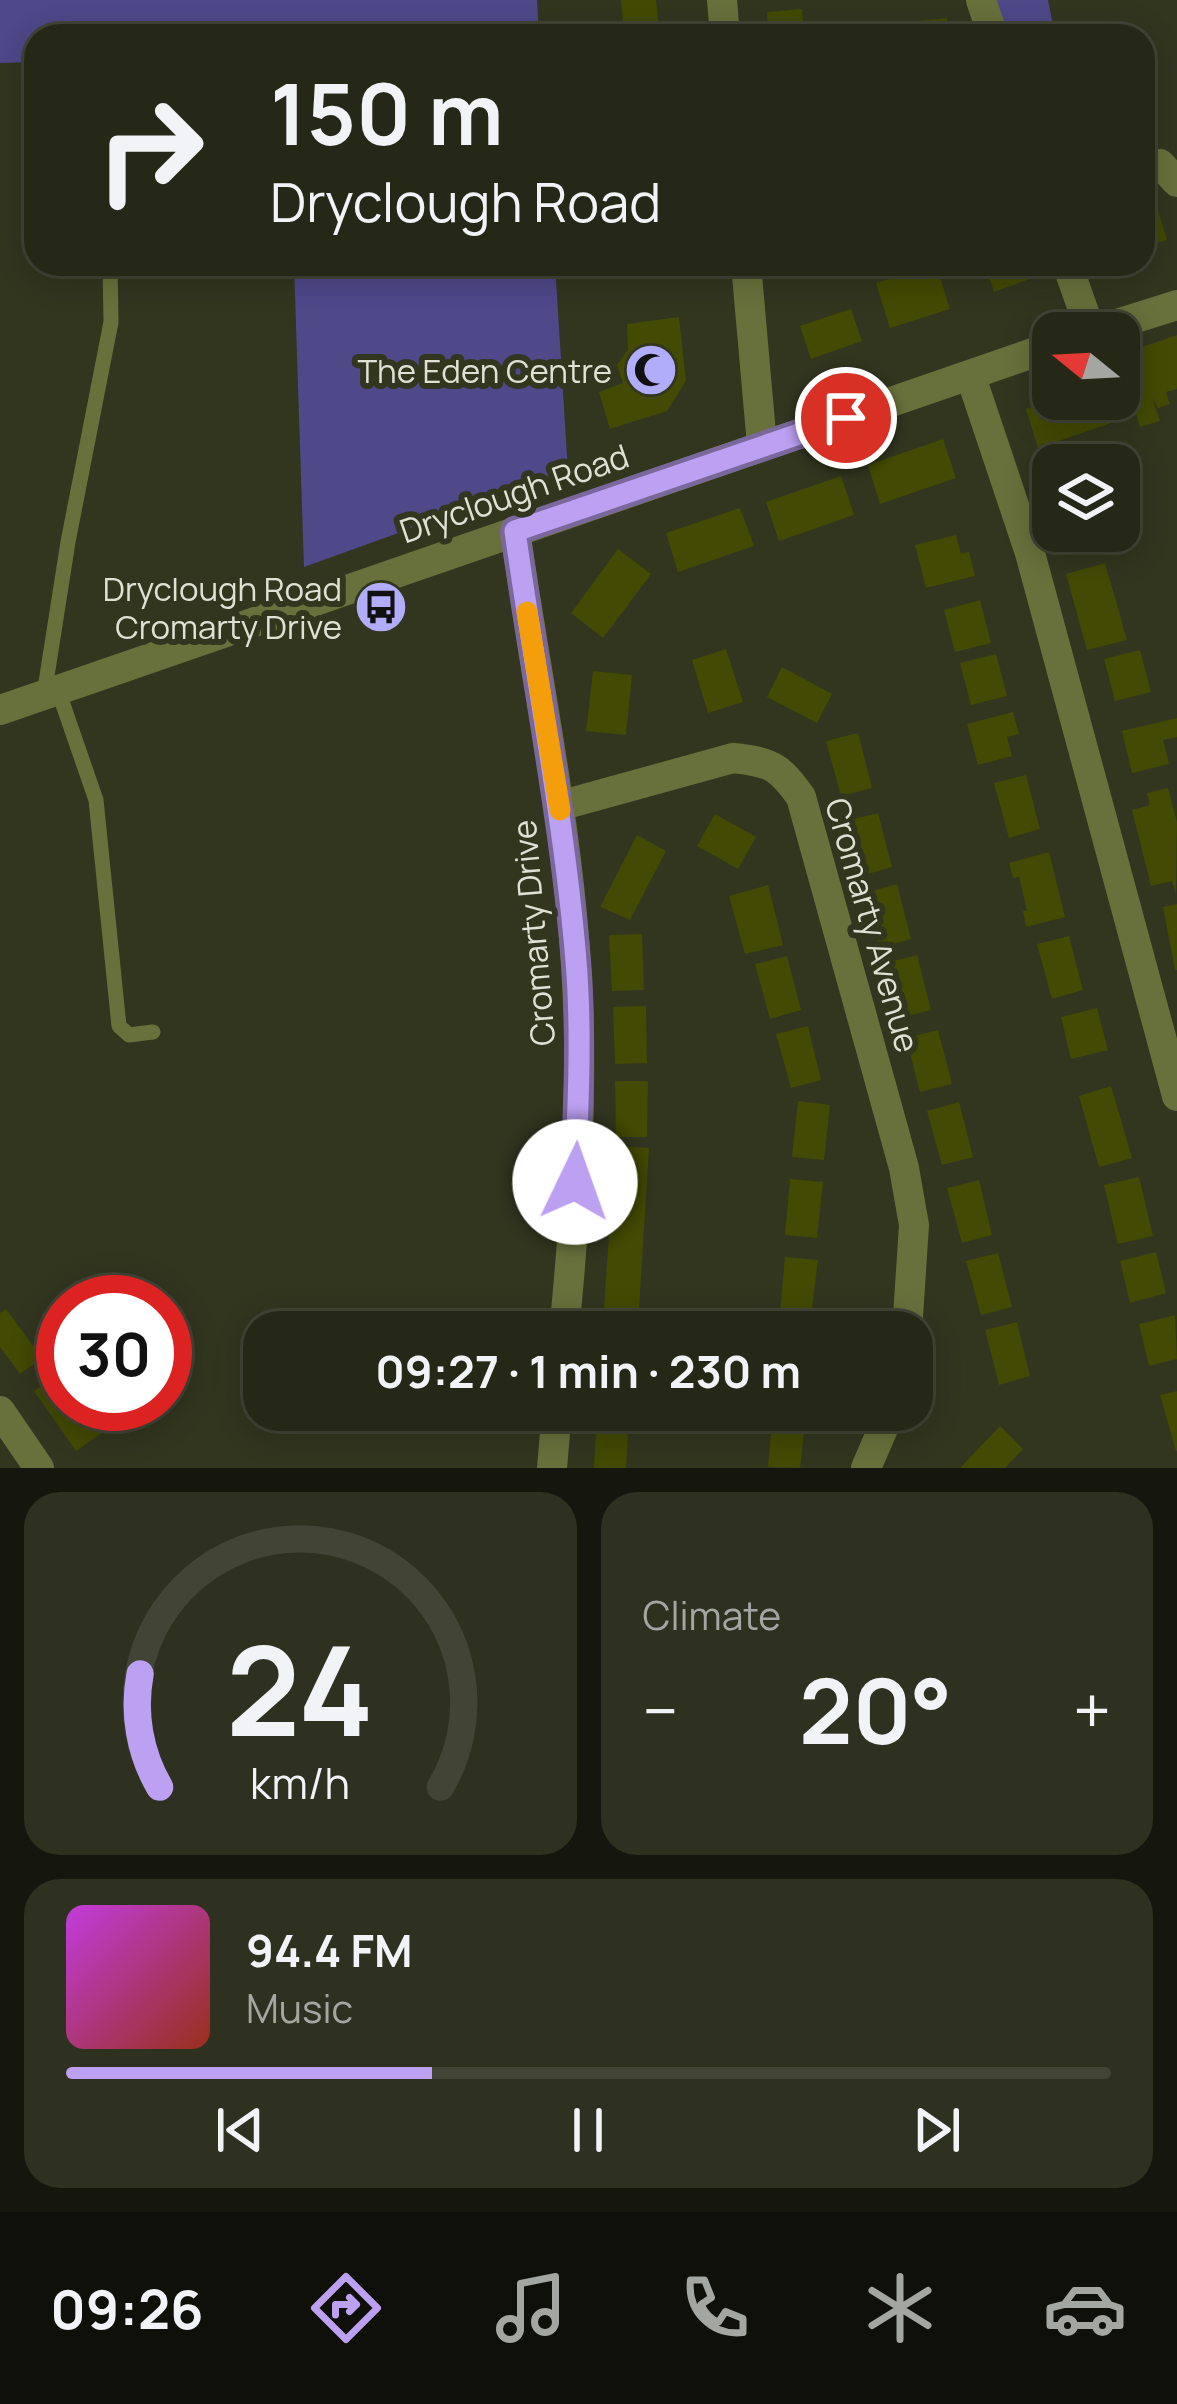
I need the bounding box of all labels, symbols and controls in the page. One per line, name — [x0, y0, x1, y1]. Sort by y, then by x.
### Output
text: 150 m — [270, 55, 504, 170]
icon: right — [72, 72, 228, 228]
text: Dryclough Road — [270, 164, 661, 238]
north arrow — [1032, 312, 1140, 420]
map controls — [1032, 312, 1140, 552]
mosque icon: The Eden Centre — [623, 342, 679, 398]
place label: The Eden Centre — [357, 348, 612, 393]
pin — [795, 367, 897, 469]
icon: arrive — [813, 385, 879, 451]
street label: Dryclough Road — [394, 433, 634, 553]
button: layers — [1032, 444, 1140, 552]
place label: Dryclough Road Cromarty Drive — [103, 566, 342, 649]
bus stop icon: Dryclough Road Cromarty Drive — [353, 579, 409, 635]
street label: Cromarty Avenue — [815, 793, 931, 1057]
street label: Cromarty Drive — [501, 818, 565, 1048]
position arrow — [512, 1119, 638, 1245]
speed limit sign: 30 — [36, 1275, 192, 1431]
text: 09:27 · 1 min · 230 m — [375, 1340, 801, 1402]
text: Climate — [643, 1588, 781, 1642]
text: 24 — [226, 1603, 374, 1773]
text: 20° — [799, 1648, 952, 1771]
text: − — [643, 1665, 678, 1755]
text: + — [1073, 1665, 1111, 1755]
text: km/h — [250, 1752, 350, 1811]
text: 94.4 FM — [246, 1919, 413, 1981]
text: Music — [246, 1981, 353, 2035]
icon: previous — [207, 2097, 273, 2163]
icon: pause — [555, 2097, 621, 2163]
icon: next — [904, 2097, 970, 2163]
icon: directions — [304, 2266, 388, 2350]
icon: music — [489, 2266, 573, 2350]
icon: phone — [673, 2266, 757, 2350]
icon: climate — [858, 2266, 942, 2350]
icon: car — [1043, 2266, 1127, 2350]
text: 09:26 — [50, 2271, 204, 2345]

